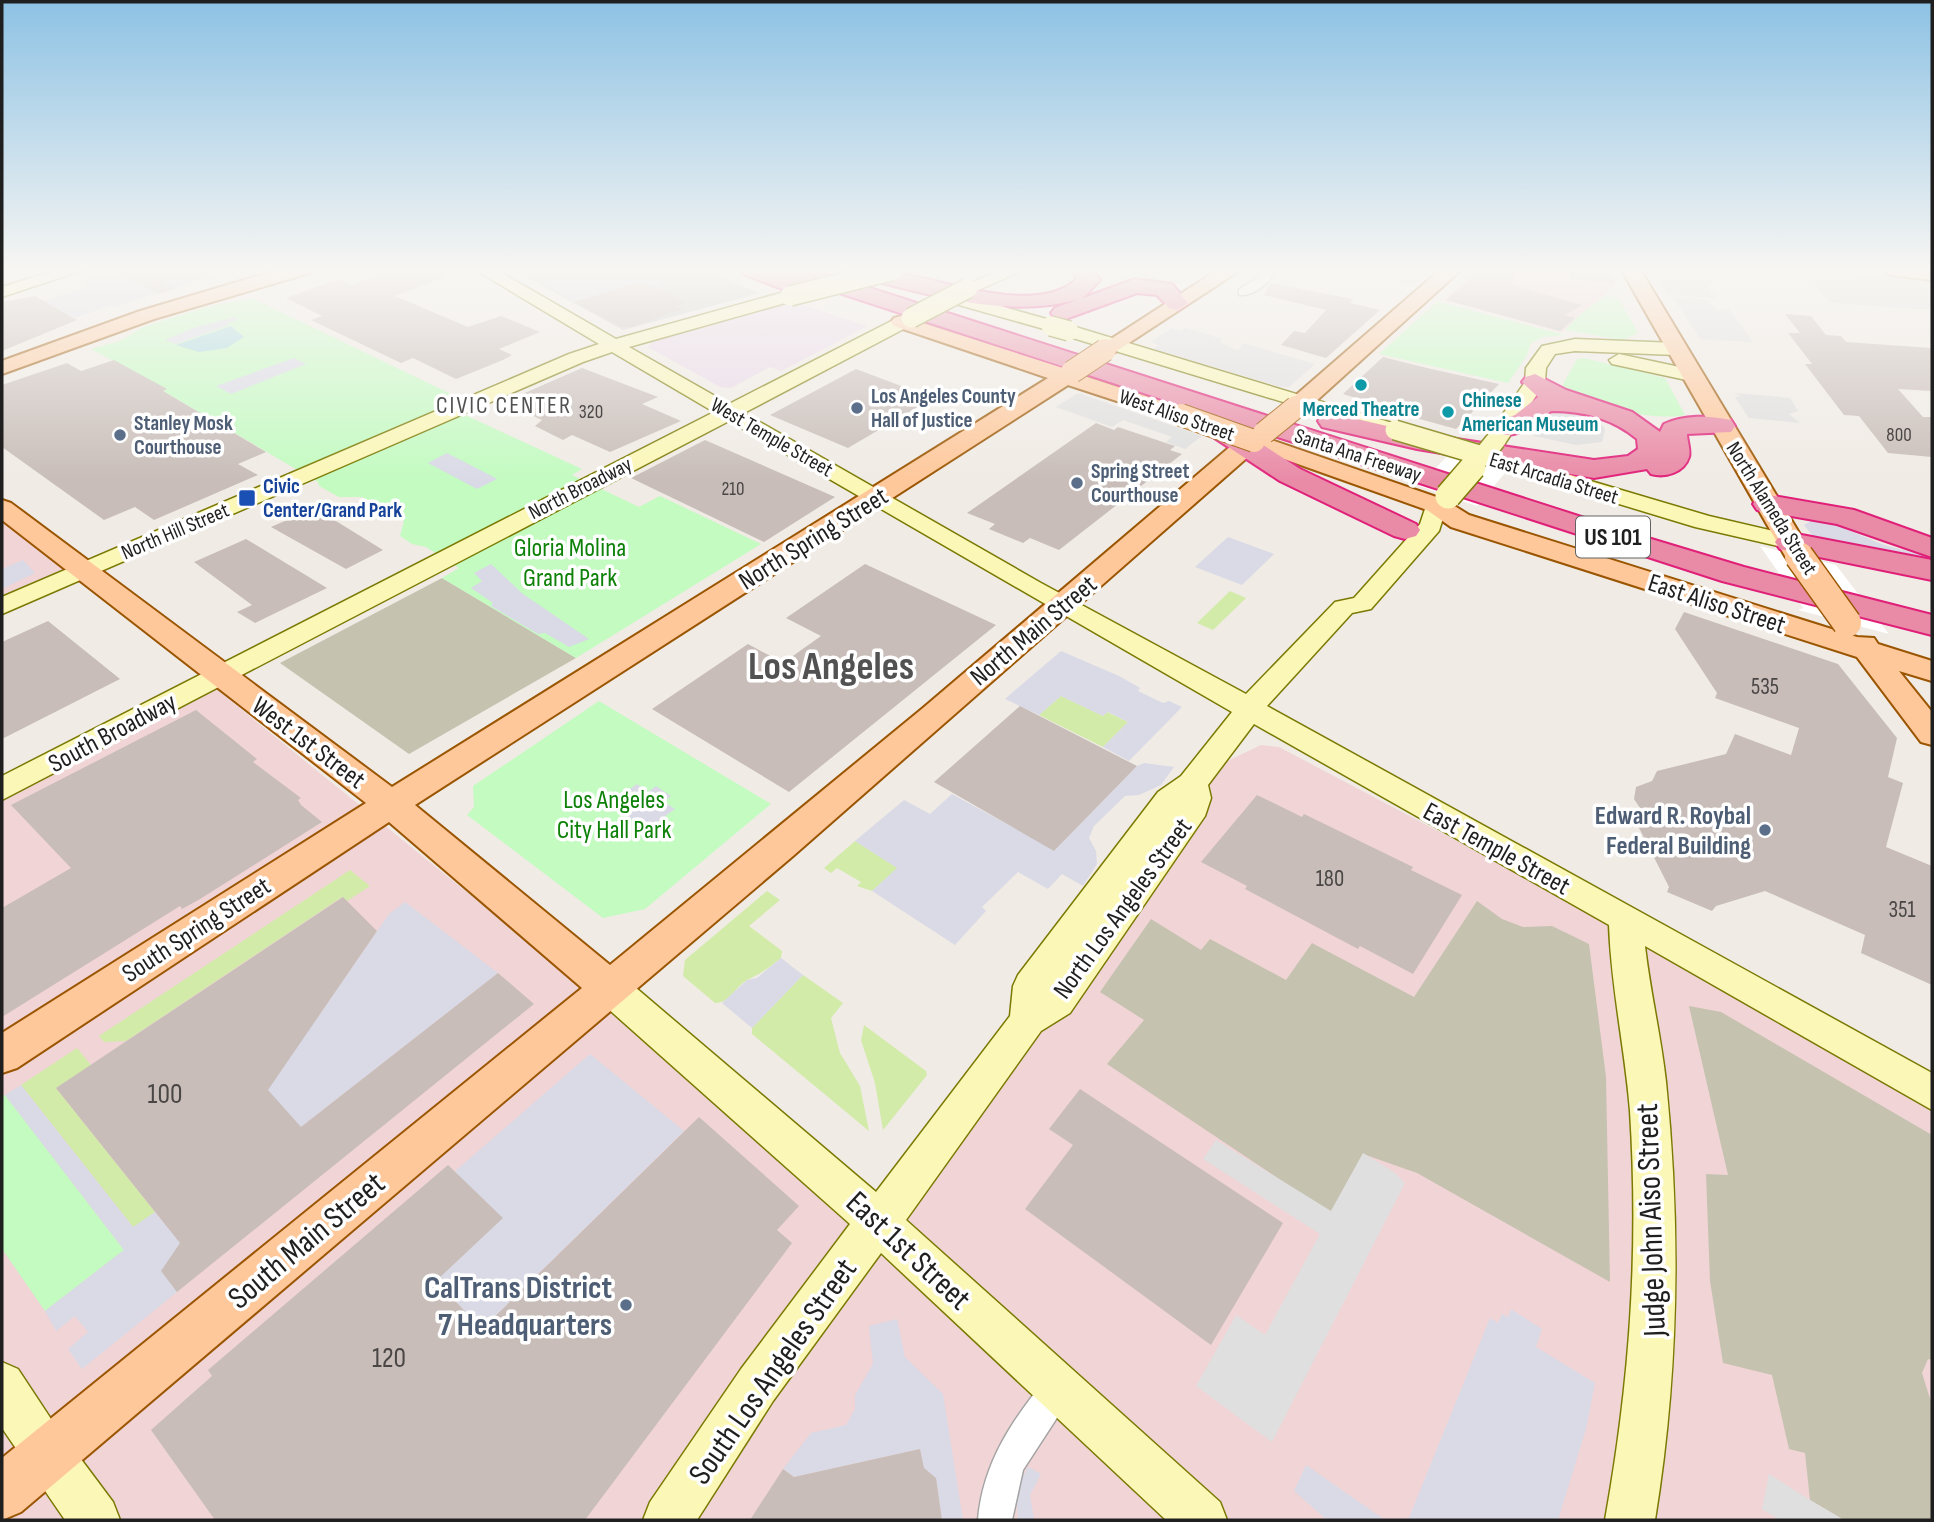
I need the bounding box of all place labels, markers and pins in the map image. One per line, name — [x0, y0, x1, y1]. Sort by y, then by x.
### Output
marker: Merced Theatre — [1353, 377, 1369, 393]
place label: Los Angeles County Hall of Justice — [871, 384, 1016, 433]
place label: Chinese American Museum — [1461, 388, 1598, 437]
place label: Merced Theatre — [1303, 397, 1419, 422]
marker: Los Angeles County Hall of Justice — [849, 400, 865, 416]
marker: Chinese American Museum — [1440, 404, 1456, 420]
place label: Stanley Mosk Courthouse — [134, 411, 233, 460]
marker: Stanley Mosk Courthouse — [112, 427, 128, 443]
place label: Spring Street Courthouse — [1091, 459, 1189, 508]
place label: Civic Center/Grand Park — [263, 474, 402, 523]
marker: Spring Street Courthouse — [1069, 475, 1085, 491]
marker: Civic Center/Grand Park — [237, 488, 257, 508]
place label: Edward R. Roybal Federal Building — [1595, 801, 1751, 862]
marker: Edward R. Roybal Federal Building — [1757, 822, 1773, 838]
place label: CalTrans District 7 Headquarters — [424, 1269, 612, 1345]
marker: CalTrans District 7 Headquarters — [618, 1297, 634, 1313]

